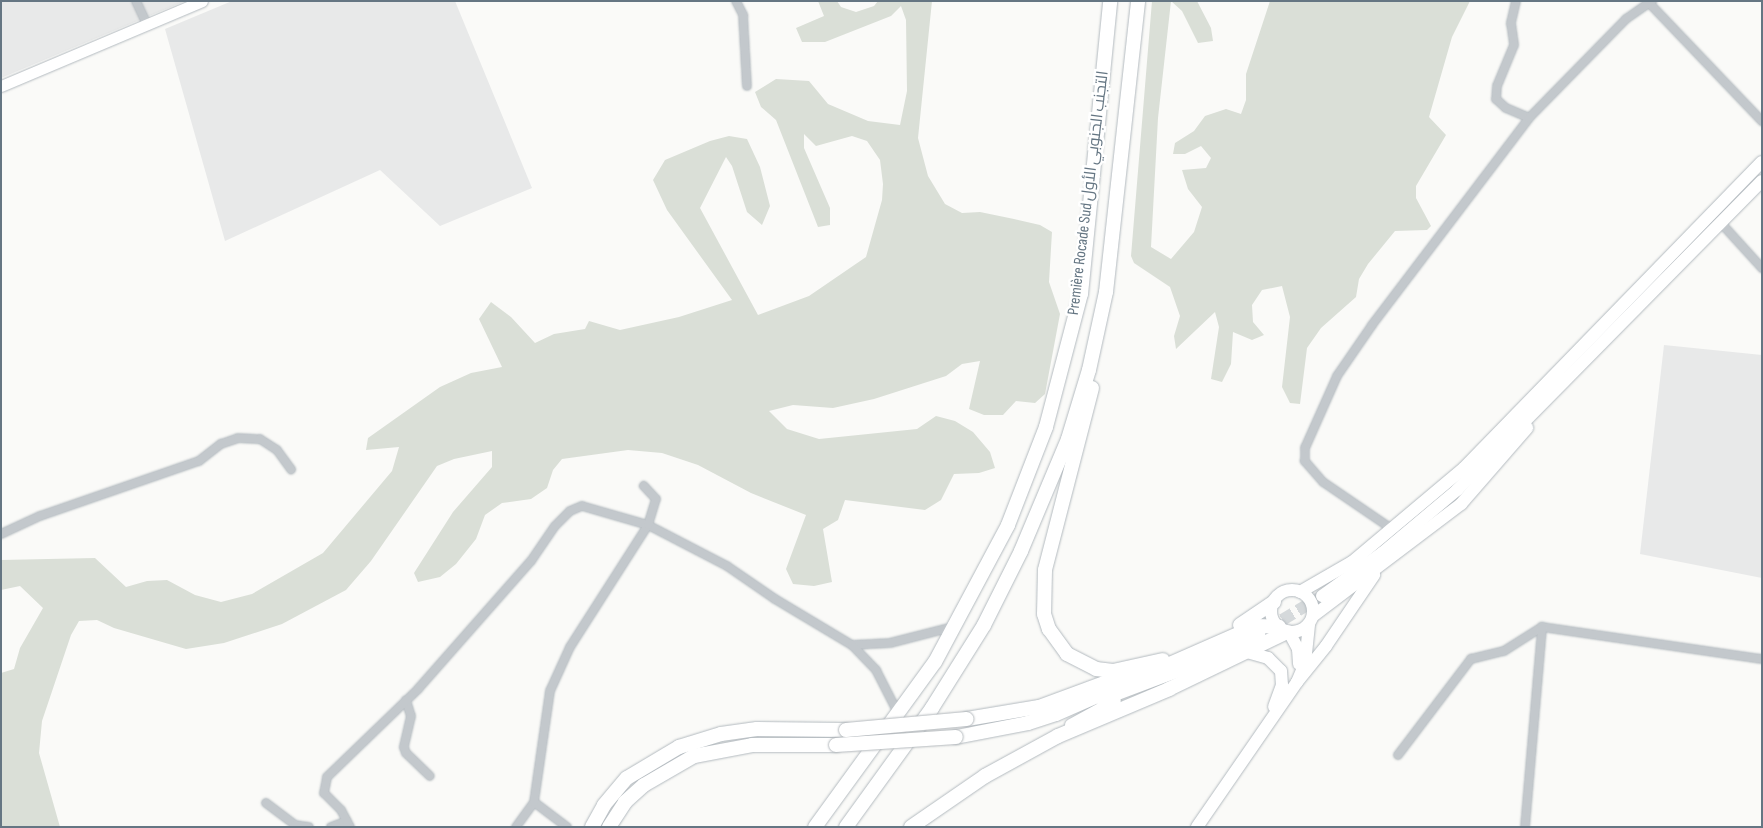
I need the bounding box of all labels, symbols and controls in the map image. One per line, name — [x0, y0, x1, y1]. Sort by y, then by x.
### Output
street label: Première Rocade Sud التجنب الجنوبي الأول — [1064, 70, 1114, 316]

